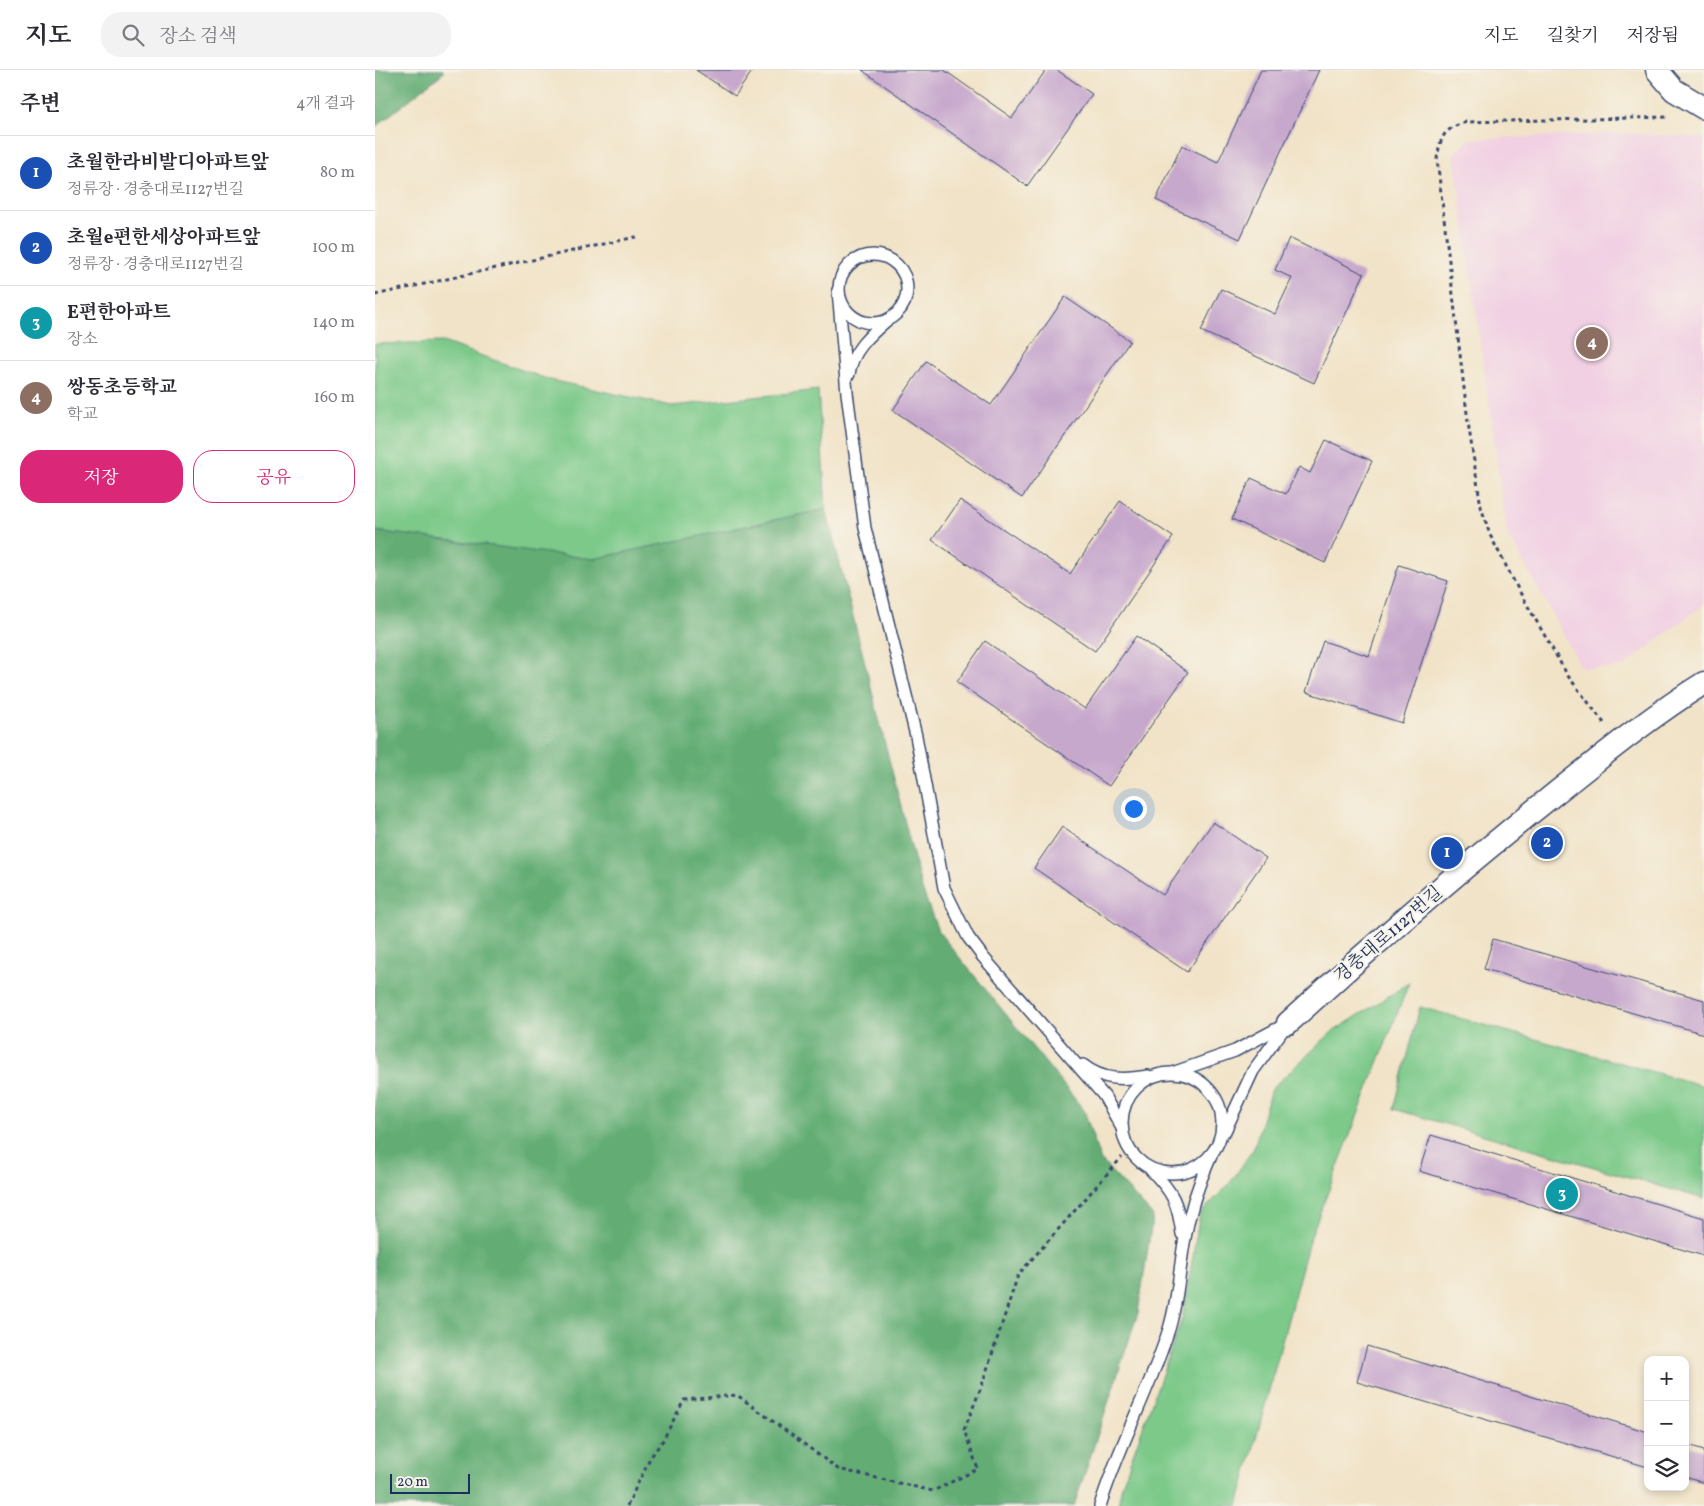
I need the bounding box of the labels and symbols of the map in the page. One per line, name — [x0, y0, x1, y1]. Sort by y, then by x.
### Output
pin: 4 — [1576, 324, 1608, 362]
your location — [1121, 796, 1147, 822]
pin: 2 — [1531, 824, 1563, 862]
pin: 1 — [1431, 834, 1463, 872]
street label: 경충대로1127번길 — [1329, 881, 1449, 989]
pin: 3 — [1546, 1175, 1578, 1213]
scale bar — [390, 1471, 470, 1494]

